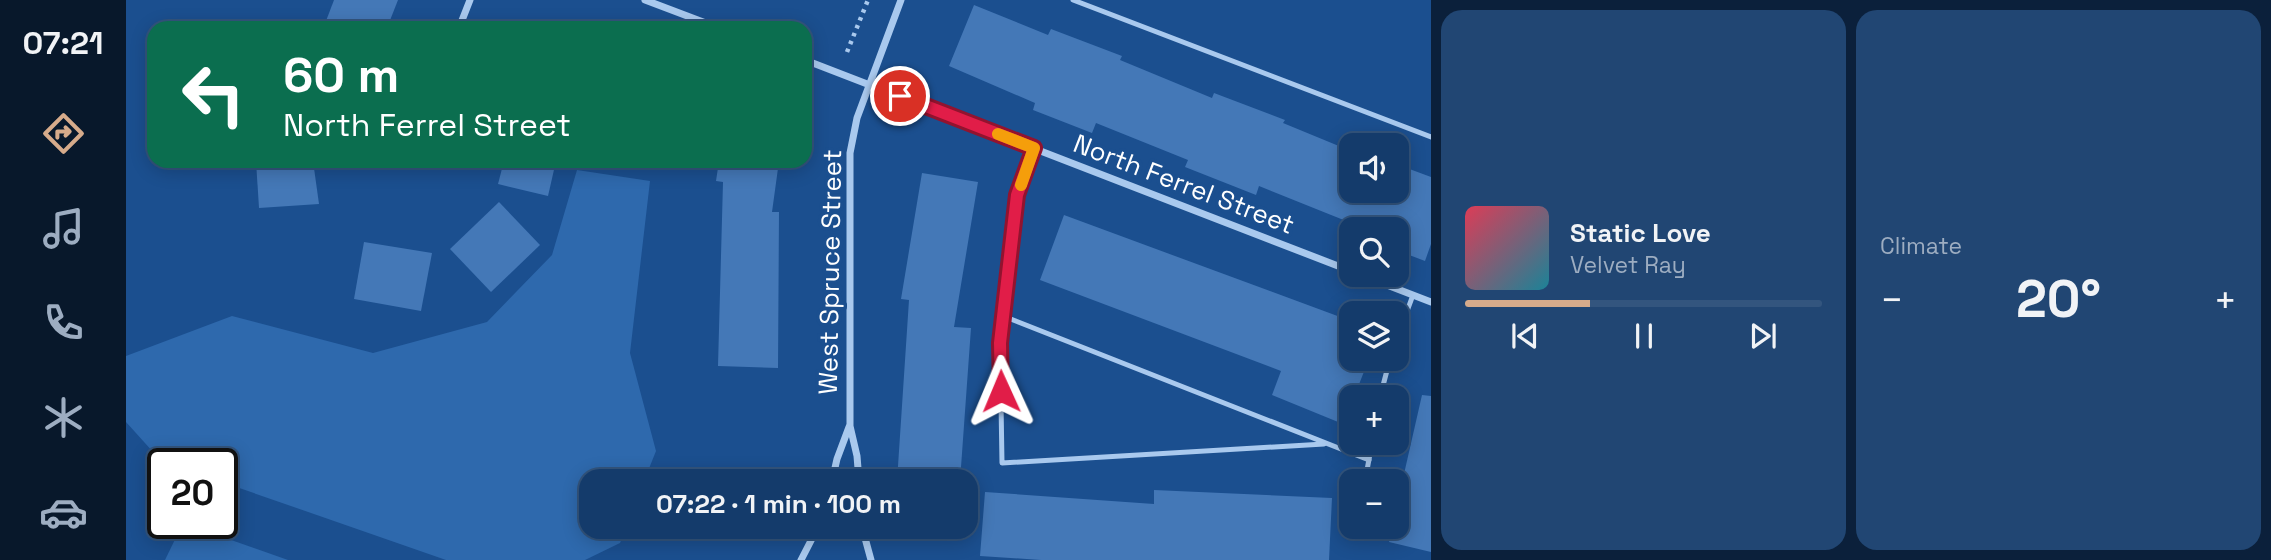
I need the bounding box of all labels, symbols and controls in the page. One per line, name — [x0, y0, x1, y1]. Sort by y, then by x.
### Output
text: 07:21 — [23, 23, 103, 63]
text: 60 m — [283, 44, 399, 106]
icon: left — [168, 49, 259, 140]
pin — [870, 66, 930, 126]
icon: arrive — [881, 77, 919, 115]
text: North Ferrel Street — [283, 105, 571, 145]
icon: directions — [39, 109, 88, 158]
street label: North Ferrel Street — [1069, 126, 1299, 242]
map controls — [1339, 133, 1409, 539]
button: sound — [1339, 133, 1409, 203]
street label: West Spruce Street — [811, 149, 849, 395]
icon: music — [39, 204, 88, 253]
text: Static Love — [1570, 216, 1711, 250]
button: search — [1339, 217, 1409, 287]
text: Climate — [1880, 231, 1962, 261]
text: Velvet Ray — [1570, 250, 1686, 280]
text: 20° — [2016, 266, 2101, 332]
text: − — [1880, 276, 1904, 324]
text: + — [2213, 276, 2237, 324]
icon: phone — [39, 298, 88, 347]
button: layers — [1339, 301, 1409, 371]
icon: previous — [1506, 317, 1544, 355]
icon: pause — [1625, 317, 1663, 355]
icon: next — [1744, 317, 1782, 355]
position arrow — [964, 354, 1038, 428]
button: + — [1339, 385, 1409, 455]
icon: climate — [39, 393, 88, 442]
speed limit sign: 20 — [147, 448, 238, 539]
button: − — [1339, 469, 1409, 539]
text: 07:22 · 1 min · 100 m — [656, 487, 901, 521]
icon: car — [39, 488, 88, 537]

